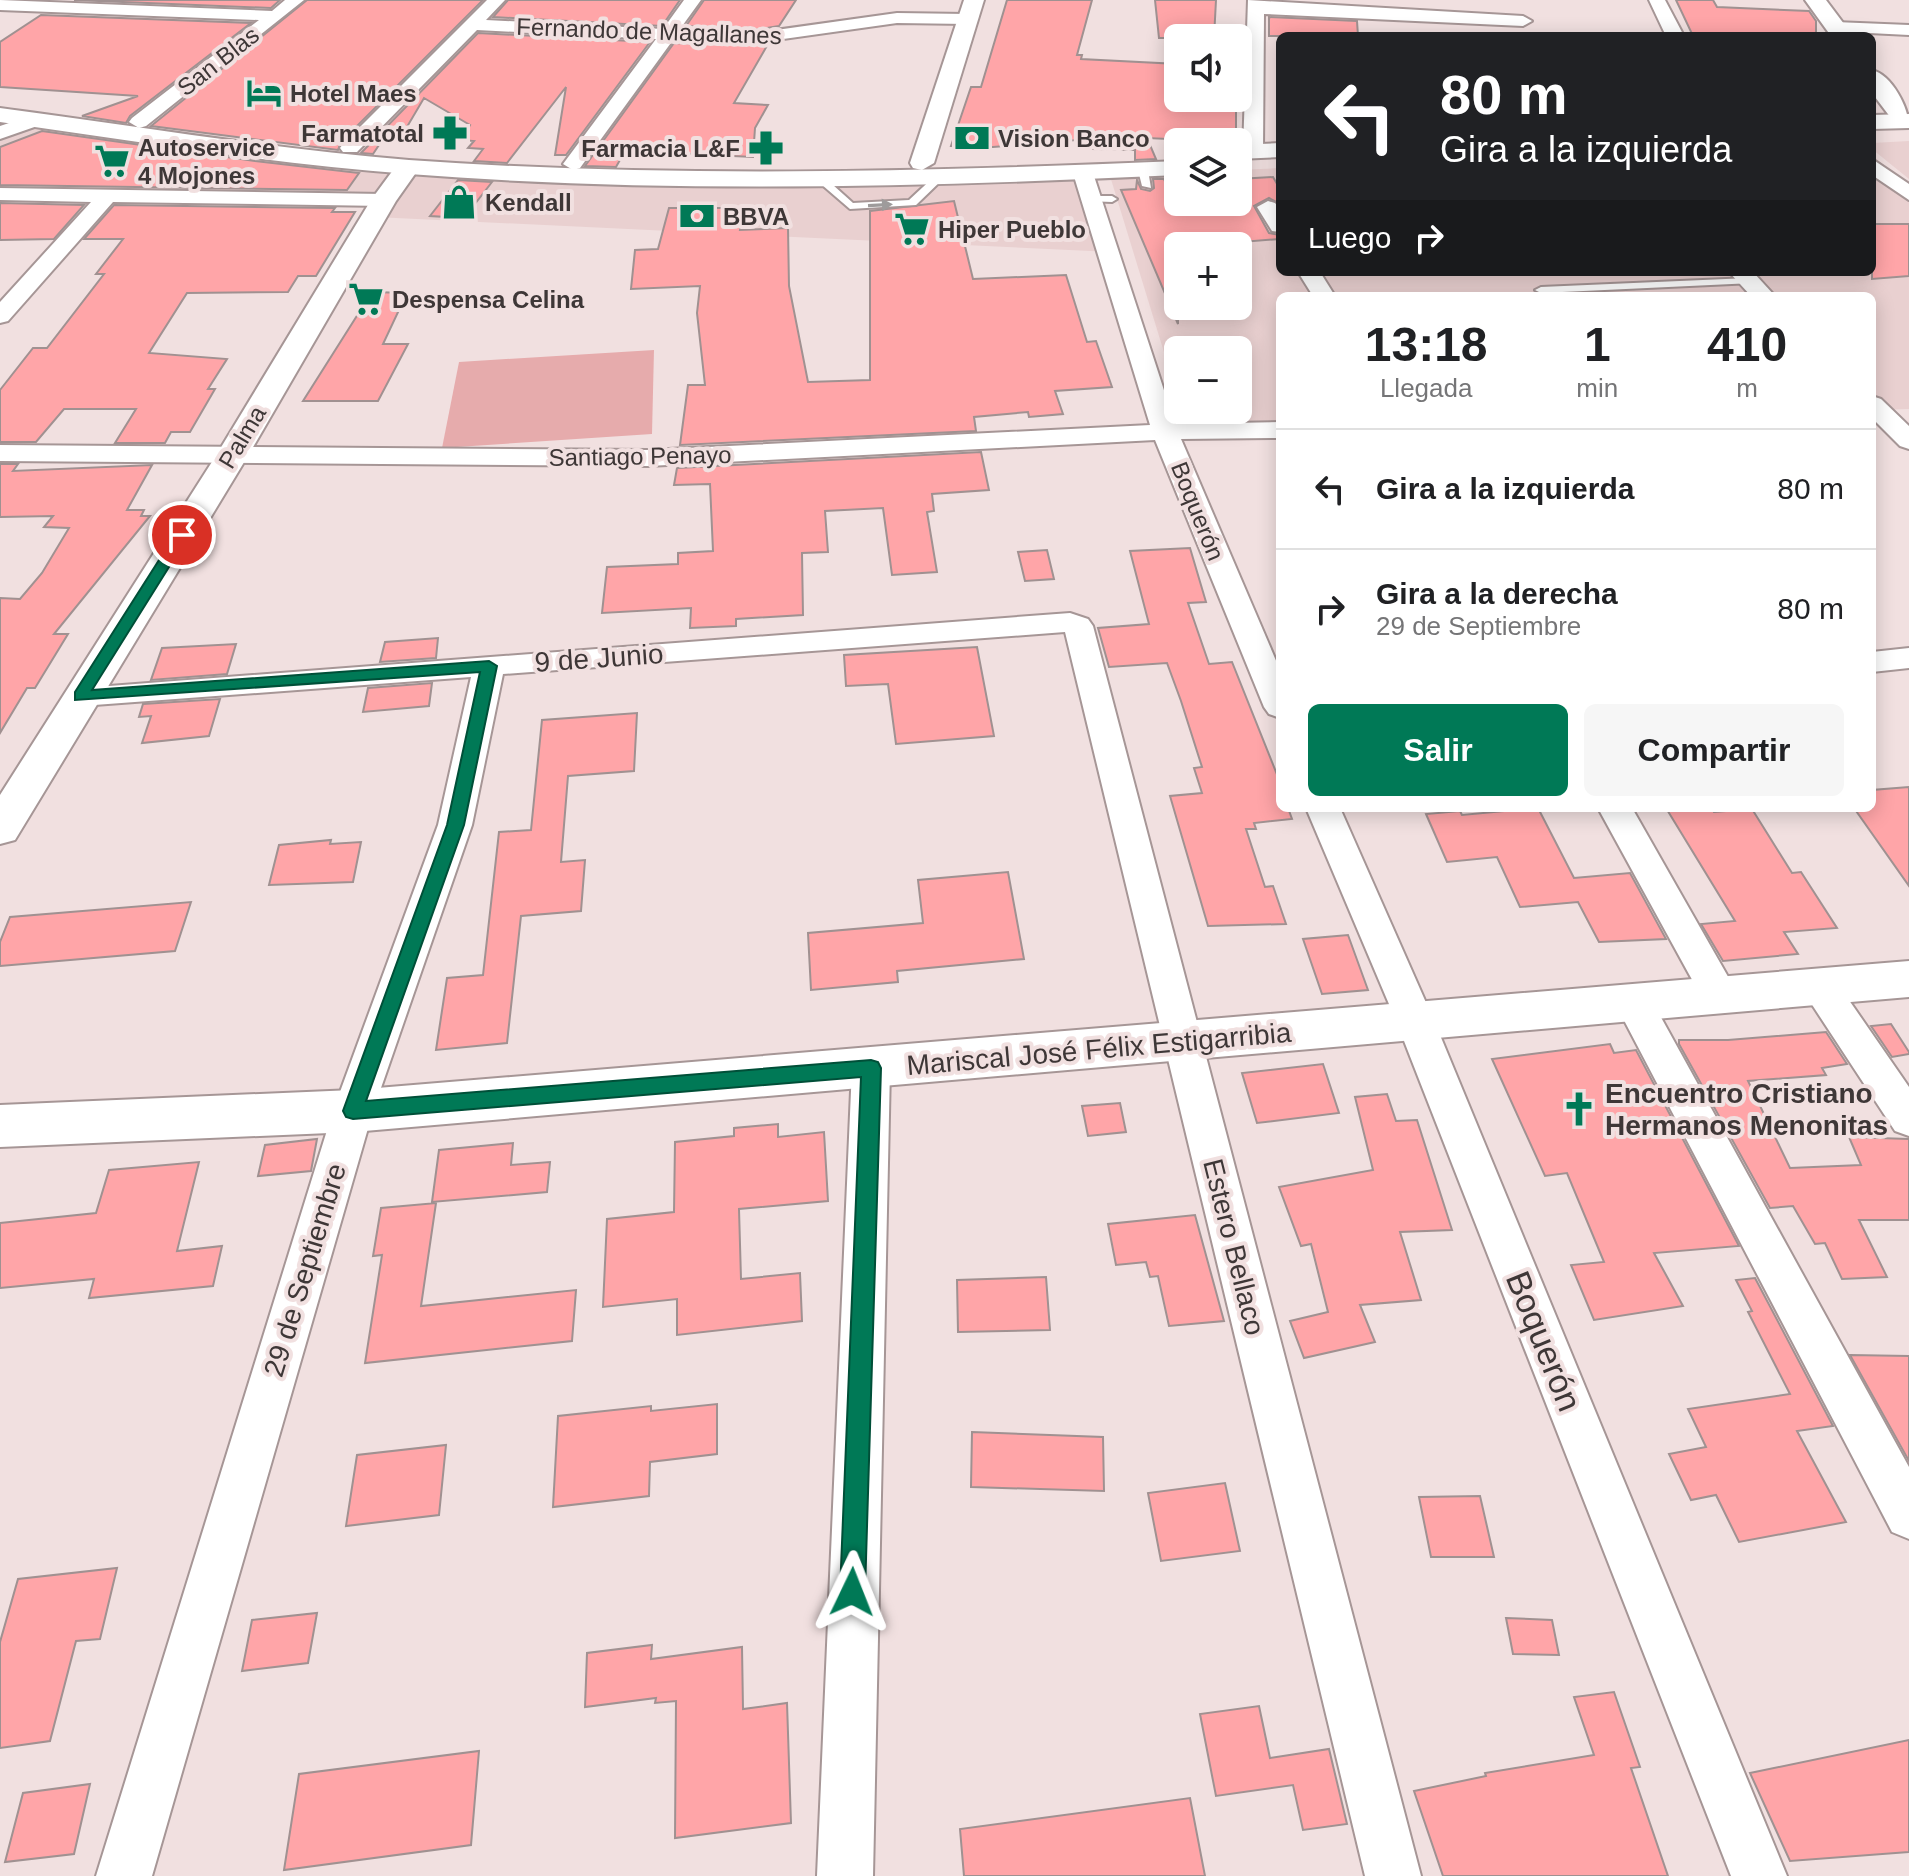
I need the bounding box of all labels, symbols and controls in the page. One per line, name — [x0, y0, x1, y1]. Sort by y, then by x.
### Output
street label: Fernando de Magallanes — [516, 13, 782, 49]
street label: San Blas — [172, 21, 264, 101]
map controls — [1164, 24, 1252, 424]
button: sound — [1164, 24, 1252, 112]
text: 80 m — [1440, 63, 1568, 126]
icon: left — [1308, 64, 1412, 168]
hotel icon: Hotel Maes — [245, 74, 283, 112]
place label: Hotel Maes — [290, 80, 417, 107]
pharmacy icon: Farmatotal — [431, 114, 469, 152]
bank icon: Vision Banco — [953, 119, 991, 157]
place label: Farmatotal — [301, 120, 424, 147]
place label: Vision Banco — [998, 125, 1150, 152]
button: layers — [1164, 128, 1252, 216]
pharmacy icon: Farmacia L&F — [747, 129, 785, 167]
text: Gira a la izquierda — [1440, 129, 1732, 170]
place label: Autoservice 4 Mojones — [138, 134, 275, 189]
place label: Farmacia L&F — [581, 135, 740, 162]
supermarket icon: Autoservice 4 Mojones — [93, 142, 131, 180]
shop icon: Kendall — [440, 183, 478, 221]
place label: Kendall — [485, 189, 572, 216]
bank icon: BBVA — [678, 197, 716, 235]
one-way arrow — [868, 198, 893, 211]
place label: BBVA — [723, 203, 789, 230]
supermarket icon: Hiper Pueblo — [893, 210, 931, 248]
place label: Hiper Pueblo — [938, 216, 1086, 243]
icon: right — [1407, 216, 1451, 260]
text: Luego — [1308, 221, 1391, 254]
button: + — [1164, 232, 1252, 320]
supermarket icon: Despensa Celina — [347, 280, 385, 318]
place label: Despensa Celina — [392, 286, 585, 313]
text: 13:18 — [1365, 318, 1488, 371]
text: 1 — [1584, 318, 1611, 371]
text: 410 — [1707, 318, 1787, 371]
button: − — [1164, 336, 1252, 424]
text: Llegada — [1380, 373, 1472, 403]
text: min — [1576, 373, 1618, 403]
text: m — [1736, 373, 1758, 403]
street label: Palma — [213, 400, 271, 473]
street label: Santiago Penayo — [548, 441, 732, 471]
street label: Boquerón — [1166, 458, 1230, 564]
icon: left — [1308, 467, 1352, 511]
text: Gira a la izquierda — [1376, 472, 1634, 505]
text: 80 m — [1777, 472, 1844, 505]
pin — [148, 501, 216, 569]
icon: arrive — [160, 513, 204, 557]
text: Gira a la derecha — [1376, 577, 1618, 610]
icon: right — [1308, 587, 1352, 631]
text: 80 m — [1777, 592, 1844, 625]
text: 29 de Septiembre — [1376, 611, 1581, 641]
street label: 9 de Junio — [533, 638, 665, 678]
button: Salir — [1308, 704, 1568, 796]
button: Compartir — [1584, 704, 1844, 796]
street label: Mariscal José Félix Estigarribia — [905, 1017, 1293, 1081]
place label: Encuentro Cristiano Hermanos Menonitas — [1605, 1078, 1888, 1141]
church icon: Encuentro Cristiano Hermanos Menonitas — [1560, 1090, 1598, 1128]
street label: Estero Bellaco — [1197, 1156, 1271, 1338]
street label: 29 de Septiembre — [258, 1160, 352, 1380]
street label: Boquerón — [1499, 1266, 1589, 1416]
position arrow — [810, 1550, 894, 1634]

